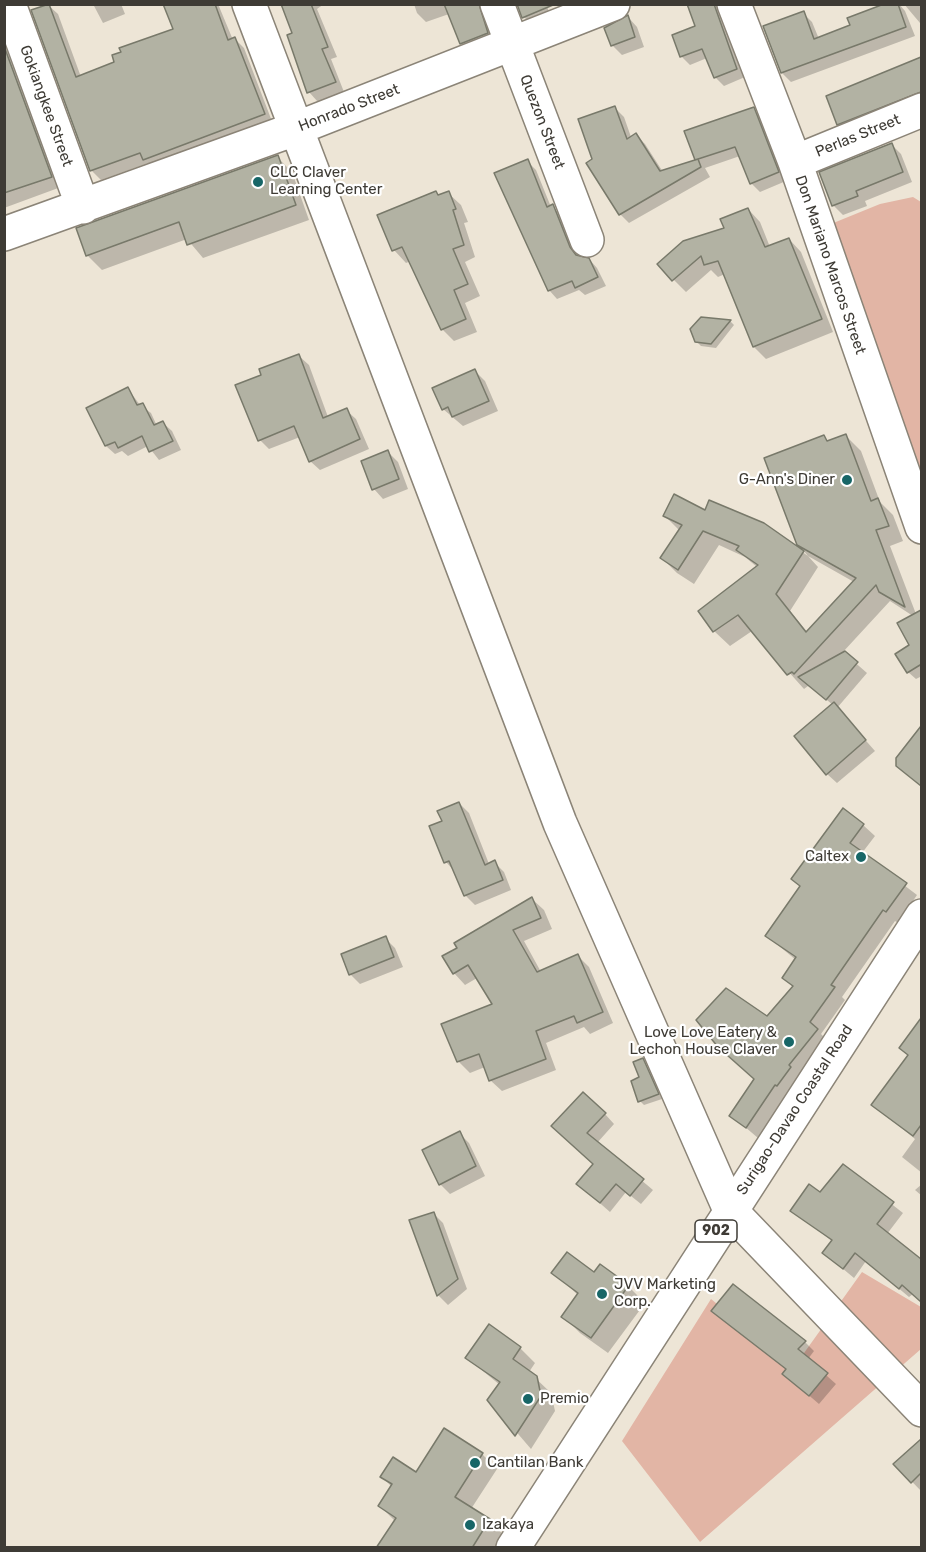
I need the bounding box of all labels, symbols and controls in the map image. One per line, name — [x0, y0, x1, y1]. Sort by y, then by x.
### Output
street label: Gokiangkee Street — [16, 43, 76, 169]
street label: Quezon Street — [516, 72, 568, 172]
street label: Honrado Street — [296, 80, 402, 136]
street label: Perlas Street — [813, 111, 903, 161]
place label: CLC Claver Learning Center — [270, 164, 382, 199]
street label: Don Mariano Marcos Street — [791, 173, 869, 357]
marker: CLC Claver Learning Center — [251, 175, 265, 189]
place label: G-Ann's Diner — [739, 471, 835, 489]
marker: G-Ann's Diner — [840, 473, 854, 487]
place label: Caltex — [805, 848, 849, 866]
marker: Caltex — [854, 850, 868, 864]
street label: Surigao-Davao Coastal Road — [733, 1022, 857, 1198]
place label: Love Love Eatery & Lechon House Claver — [630, 1024, 777, 1059]
marker: Love Love Eatery & Lechon House Claver — [782, 1035, 796, 1049]
road number: 902 — [695, 1220, 737, 1242]
place label: JVV Marketing Corp. — [614, 1276, 716, 1311]
marker: JVV Marketing Corp. — [595, 1287, 609, 1301]
place label: Premio — [540, 1390, 589, 1408]
marker: Premio — [521, 1392, 535, 1406]
place label: Cantilan Bank — [487, 1454, 584, 1472]
marker: Cantilan Bank — [468, 1456, 482, 1470]
place label: Izakaya — [482, 1516, 534, 1534]
marker: Izakaya — [463, 1518, 477, 1532]

